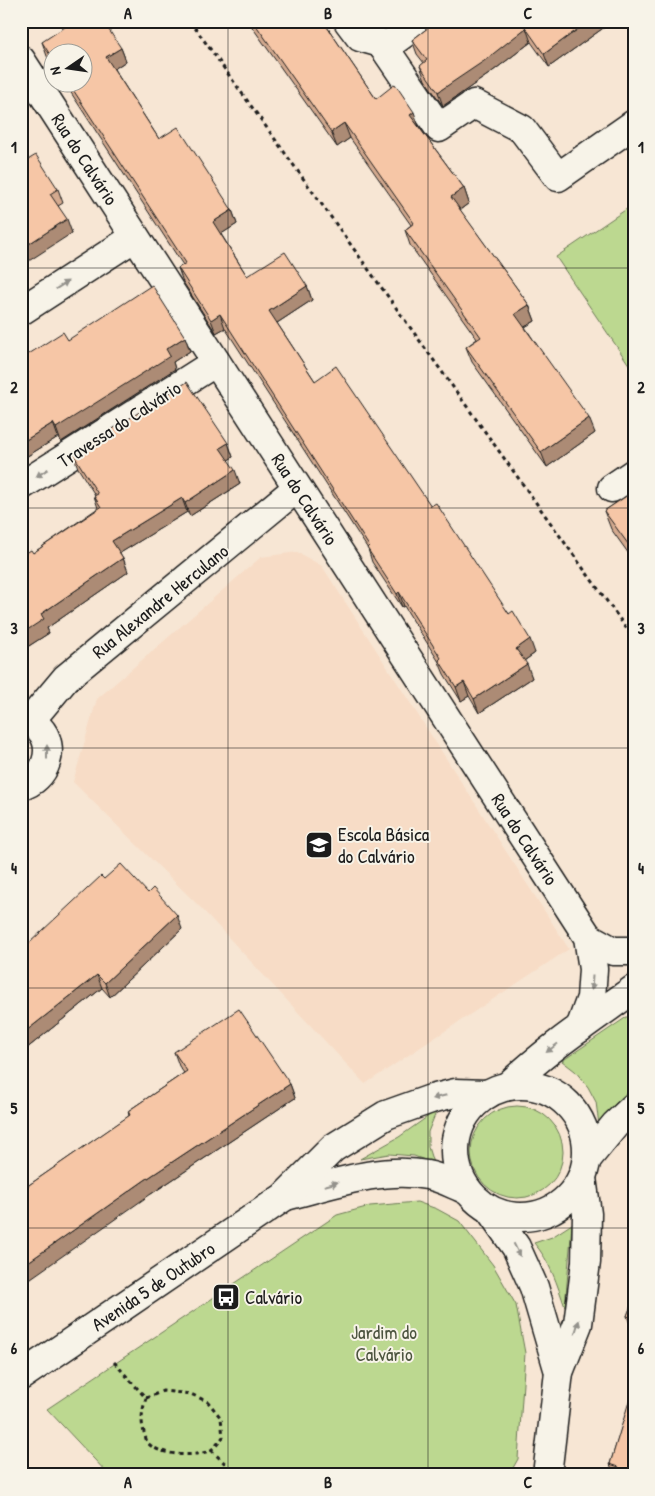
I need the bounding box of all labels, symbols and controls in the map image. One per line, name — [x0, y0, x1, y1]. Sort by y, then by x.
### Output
text: A — [124, 2, 132, 24]
text: B — [324, 2, 332, 24]
text: C — [524, 2, 533, 24]
north arrow — [42, 42, 92, 92]
text: N — [45, 65, 65, 77]
street label: Rua do Calvário — [46, 108, 125, 210]
text: 1 — [11, 136, 17, 158]
text: 1 — [638, 136, 644, 158]
one-way arrow — [56, 280, 69, 289]
street label: Travessa do Calvário — [52, 374, 186, 474]
text: 2 — [10, 376, 18, 398]
text: 2 — [637, 376, 645, 398]
street label: Rua do Calvário — [266, 448, 345, 550]
one-way arrow — [36, 468, 49, 477]
street label: Rua Alexandre Herculano — [86, 538, 234, 664]
text: 3 — [10, 617, 18, 639]
text: 3 — [637, 617, 645, 639]
one-way arrow — [43, 744, 51, 760]
street label: Rua do Calvário — [486, 788, 565, 890]
place label: Escola Básica do Calvário — [338, 821, 430, 869]
school or university icon: Escola Básica do Calvário — [304, 830, 334, 860]
text: 4 — [11, 857, 17, 879]
text: 4 — [638, 857, 644, 879]
one-way arrow — [587, 976, 595, 992]
one-way arrow — [545, 1043, 559, 1053]
one-way arrow — [431, 1093, 446, 1101]
text: 5 — [11, 1097, 18, 1119]
text: 5 — [638, 1097, 645, 1119]
one-way arrow — [324, 1180, 339, 1188]
street label: Avenida 5 de Outubro — [86, 1235, 220, 1337]
one-way arrow — [513, 1243, 521, 1258]
bus stop icon: Calvário — [211, 1282, 241, 1312]
place label: Calvário — [245, 1284, 303, 1310]
park label: Jardim do Calvário — [351, 1319, 417, 1367]
one-way arrow — [573, 1319, 581, 1334]
text: 6 — [11, 1337, 18, 1359]
text: 6 — [638, 1337, 645, 1359]
text: A — [124, 1471, 132, 1493]
text: B — [324, 1471, 332, 1493]
text: C — [524, 1471, 533, 1493]

